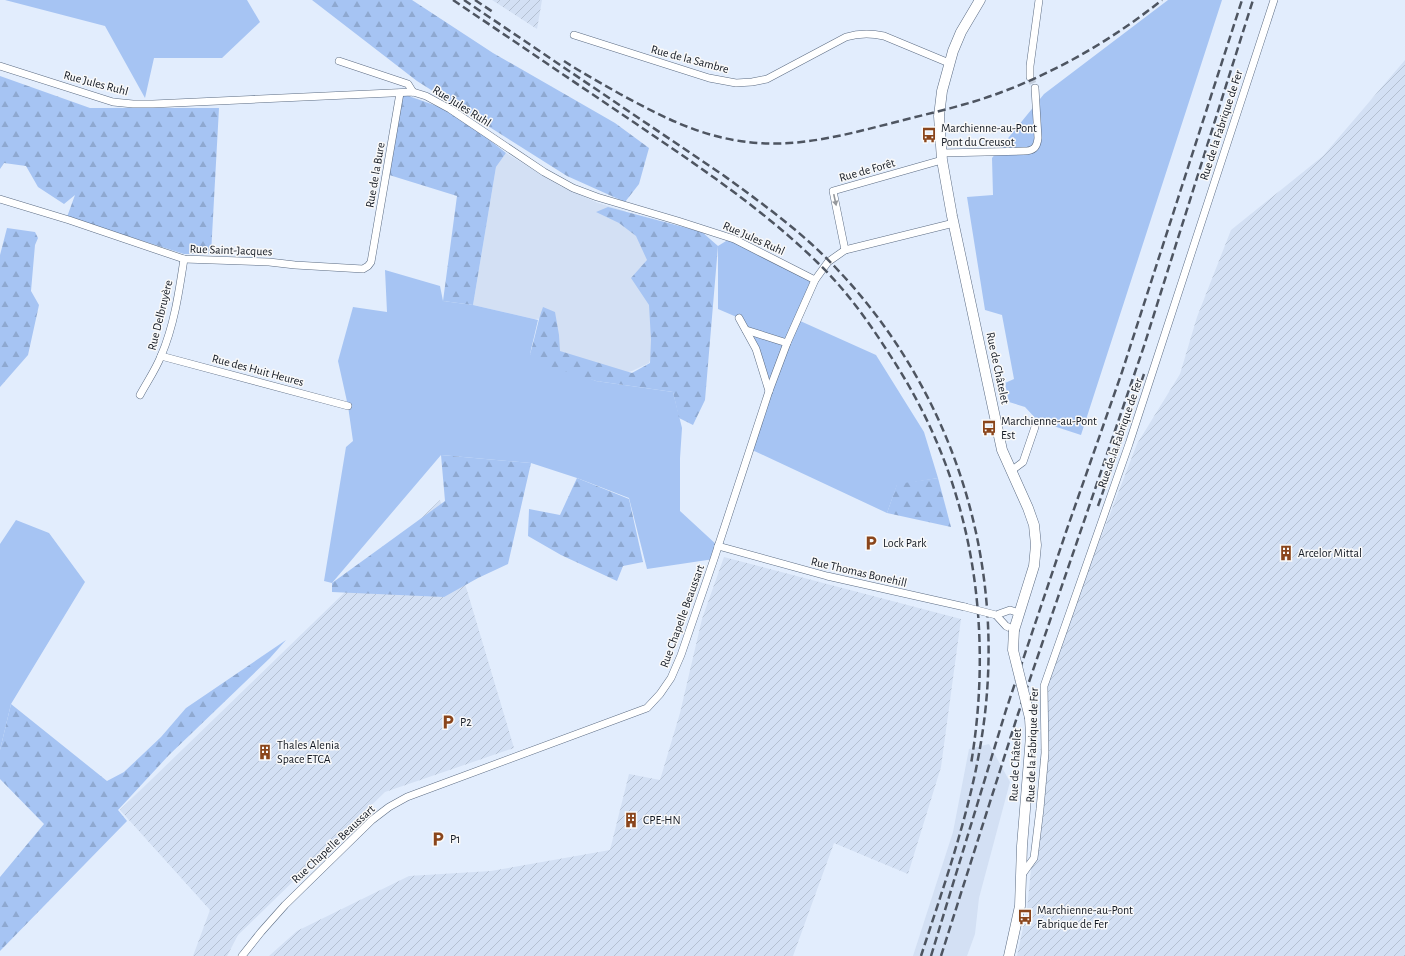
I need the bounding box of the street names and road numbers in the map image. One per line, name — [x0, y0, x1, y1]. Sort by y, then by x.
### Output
street label: Rue de la Sambre — [650, 43, 730, 75]
street label: Rue de la Fabrique de Fer — [1198, 68, 1245, 182]
street label: Rue Jules Ruhl — [62, 69, 130, 97]
street label: Rue Jules Ruhl — [431, 83, 493, 129]
street label: Rue de la Bure — [363, 141, 387, 209]
street label: Rue de Forêt — [838, 156, 896, 184]
street label: Rue Jules Ruhl — [721, 219, 787, 257]
street label: Rue Saint-Jacques — [189, 243, 273, 257]
street label: Rue Delbruyère — [145, 279, 176, 352]
street label: Rue de Châtelet — [985, 331, 1012, 405]
street label: Rue des Huit Heures — [211, 352, 305, 388]
street label: Rue de la Fabrique de Fer — [1096, 377, 1144, 489]
street label: Rue Thomas Bonehill — [810, 555, 908, 589]
street label: Rue Chapelle Beaussart — [658, 563, 706, 669]
street label: Rue de la Fabrique de Fer — [1024, 687, 1040, 803]
street label: Rue de Châtelet — [1007, 728, 1023, 802]
street label: Rue Chapelle Beaussart — [289, 802, 377, 885]

